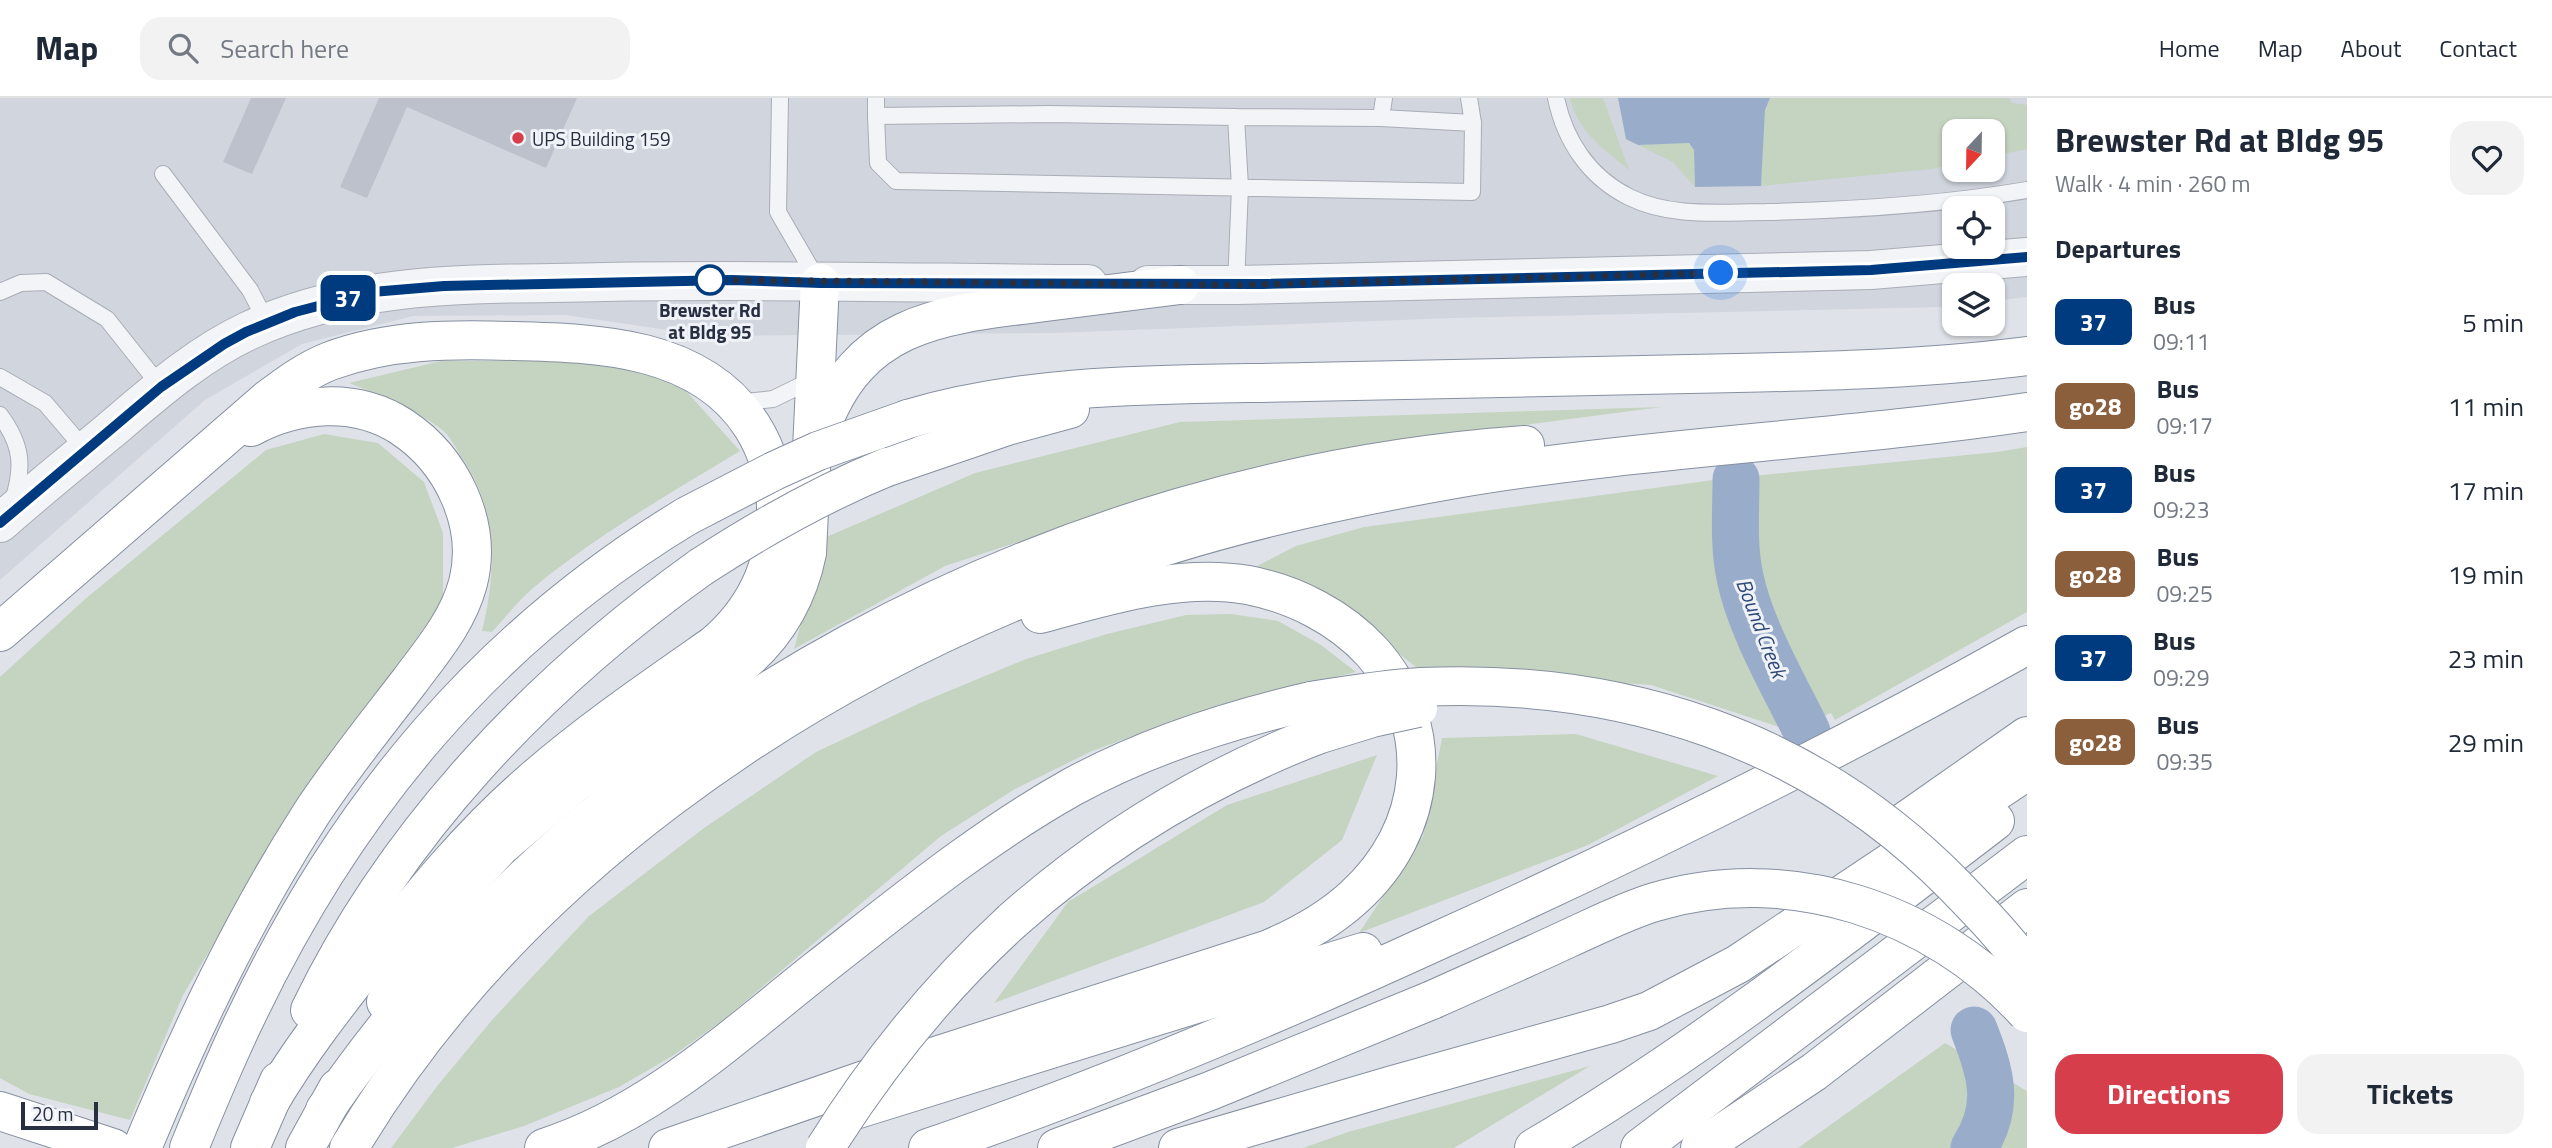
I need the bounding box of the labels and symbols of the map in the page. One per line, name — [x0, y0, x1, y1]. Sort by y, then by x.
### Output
north arrow — [1942, 119, 2006, 182]
place label: UPS Building 159 — [532, 124, 671, 153]
marker: UPS Building 159 — [510, 130, 526, 146]
your location — [1703, 255, 1738, 290]
marker: Brewster Rd at Bldg 95 — [695, 265, 725, 295]
line badge: 37 — [316, 275, 380, 321]
place label: Brewster Rd at Bldg 95 — [659, 295, 761, 346]
water label: Bound Creek — [1728, 574, 1797, 685]
scale bar — [21, 1099, 98, 1131]

